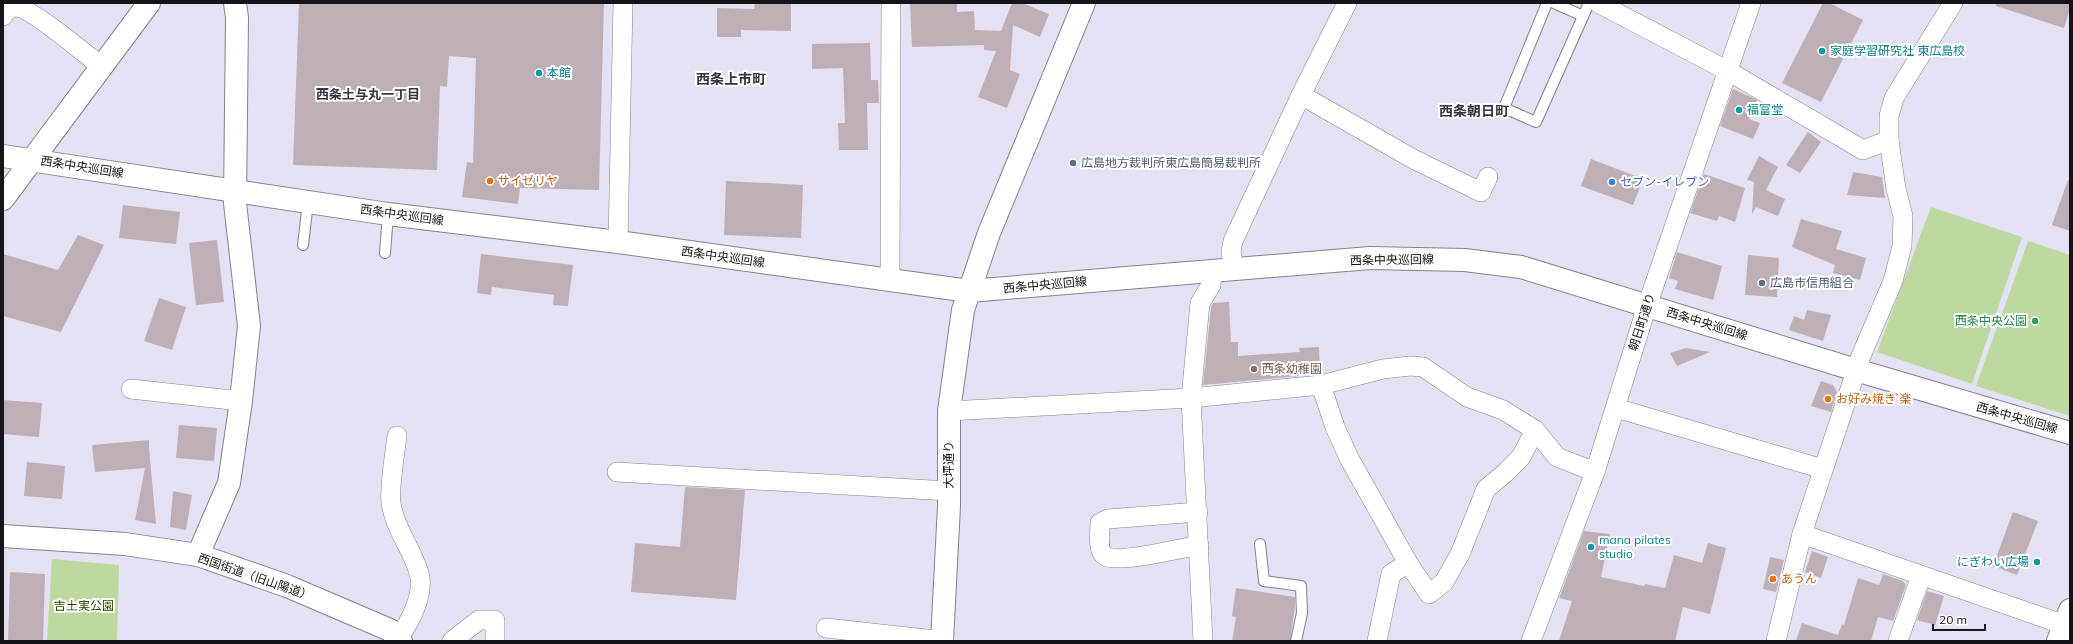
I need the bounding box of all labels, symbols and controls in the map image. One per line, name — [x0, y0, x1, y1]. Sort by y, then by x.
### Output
place label: 家庭学習研究社 東広島校 — [1830, 43, 1965, 58]
marker: 家庭学習研究社 東広島校 — [1817, 46, 1827, 56]
place label: 本館 — [547, 65, 571, 80]
marker: 本館 — [534, 68, 544, 78]
district label: 西条上市町 — [696, 70, 766, 88]
district label: 西条土与丸一丁目 — [316, 86, 420, 102]
district label: 西条朝日町 — [1439, 102, 1509, 120]
place label: 福富堂 — [1747, 102, 1783, 117]
marker: 福富堂 — [1734, 105, 1744, 115]
street label: 西条中央巡回線 — [39, 153, 125, 180]
place label: 広島地方裁判所東広島簡易裁判所 — [1081, 155, 1261, 170]
marker: 広島地方裁判所東広島簡易裁判所 — [1068, 158, 1078, 168]
place label: サイゼリヤ — [498, 173, 558, 188]
place label: セブン-イレブン — [1620, 174, 1709, 189]
marker: サイゼリヤ — [485, 176, 495, 186]
marker: セブン-イレブン — [1607, 177, 1617, 187]
street label: 西条中央巡回線 — [359, 201, 445, 228]
street label: 西条中央巡回線 — [680, 243, 766, 270]
street label: 西条中央巡回線 — [1350, 251, 1434, 268]
street label: 西条中央巡回線 — [1002, 273, 1087, 296]
place label: 広島市信用組合 — [1770, 275, 1854, 290]
marker: 広島市信用組合 — [1757, 278, 1767, 288]
street label: 朝日町通り — [1625, 291, 1658, 353]
street label: 西条中央巡回線 — [1665, 304, 1750, 343]
place label: 西条中央公園 — [1955, 313, 2027, 328]
marker: 西条中央公園 — [2030, 316, 2040, 326]
place label: 西条幼稚園 — [1262, 361, 1322, 376]
marker: 西条幼稚園 — [1249, 364, 1259, 374]
place label: お好み焼き 楽 — [1836, 391, 1911, 406]
marker: お好み焼き 楽 — [1823, 394, 1833, 404]
street label: 西条中央巡回線 — [1975, 399, 2060, 436]
street label: 大坪通り — [941, 441, 956, 489]
place label: mana pilates studio — [1599, 532, 1671, 561]
marker: mana pilates studio — [1586, 542, 1596, 552]
street label: 西国街道（旧山陽道） — [196, 550, 314, 603]
place label: にぎわい広場 — [1957, 554, 2029, 569]
marker: にぎわい広場 — [2032, 557, 2042, 567]
place label: あうん — [1781, 571, 1817, 586]
marker: あうん — [1768, 574, 1778, 584]
park label: 吉土実公園 — [54, 598, 114, 613]
scale bar — [1933, 606, 1985, 632]
text: 20 m — [1939, 612, 1967, 627]

